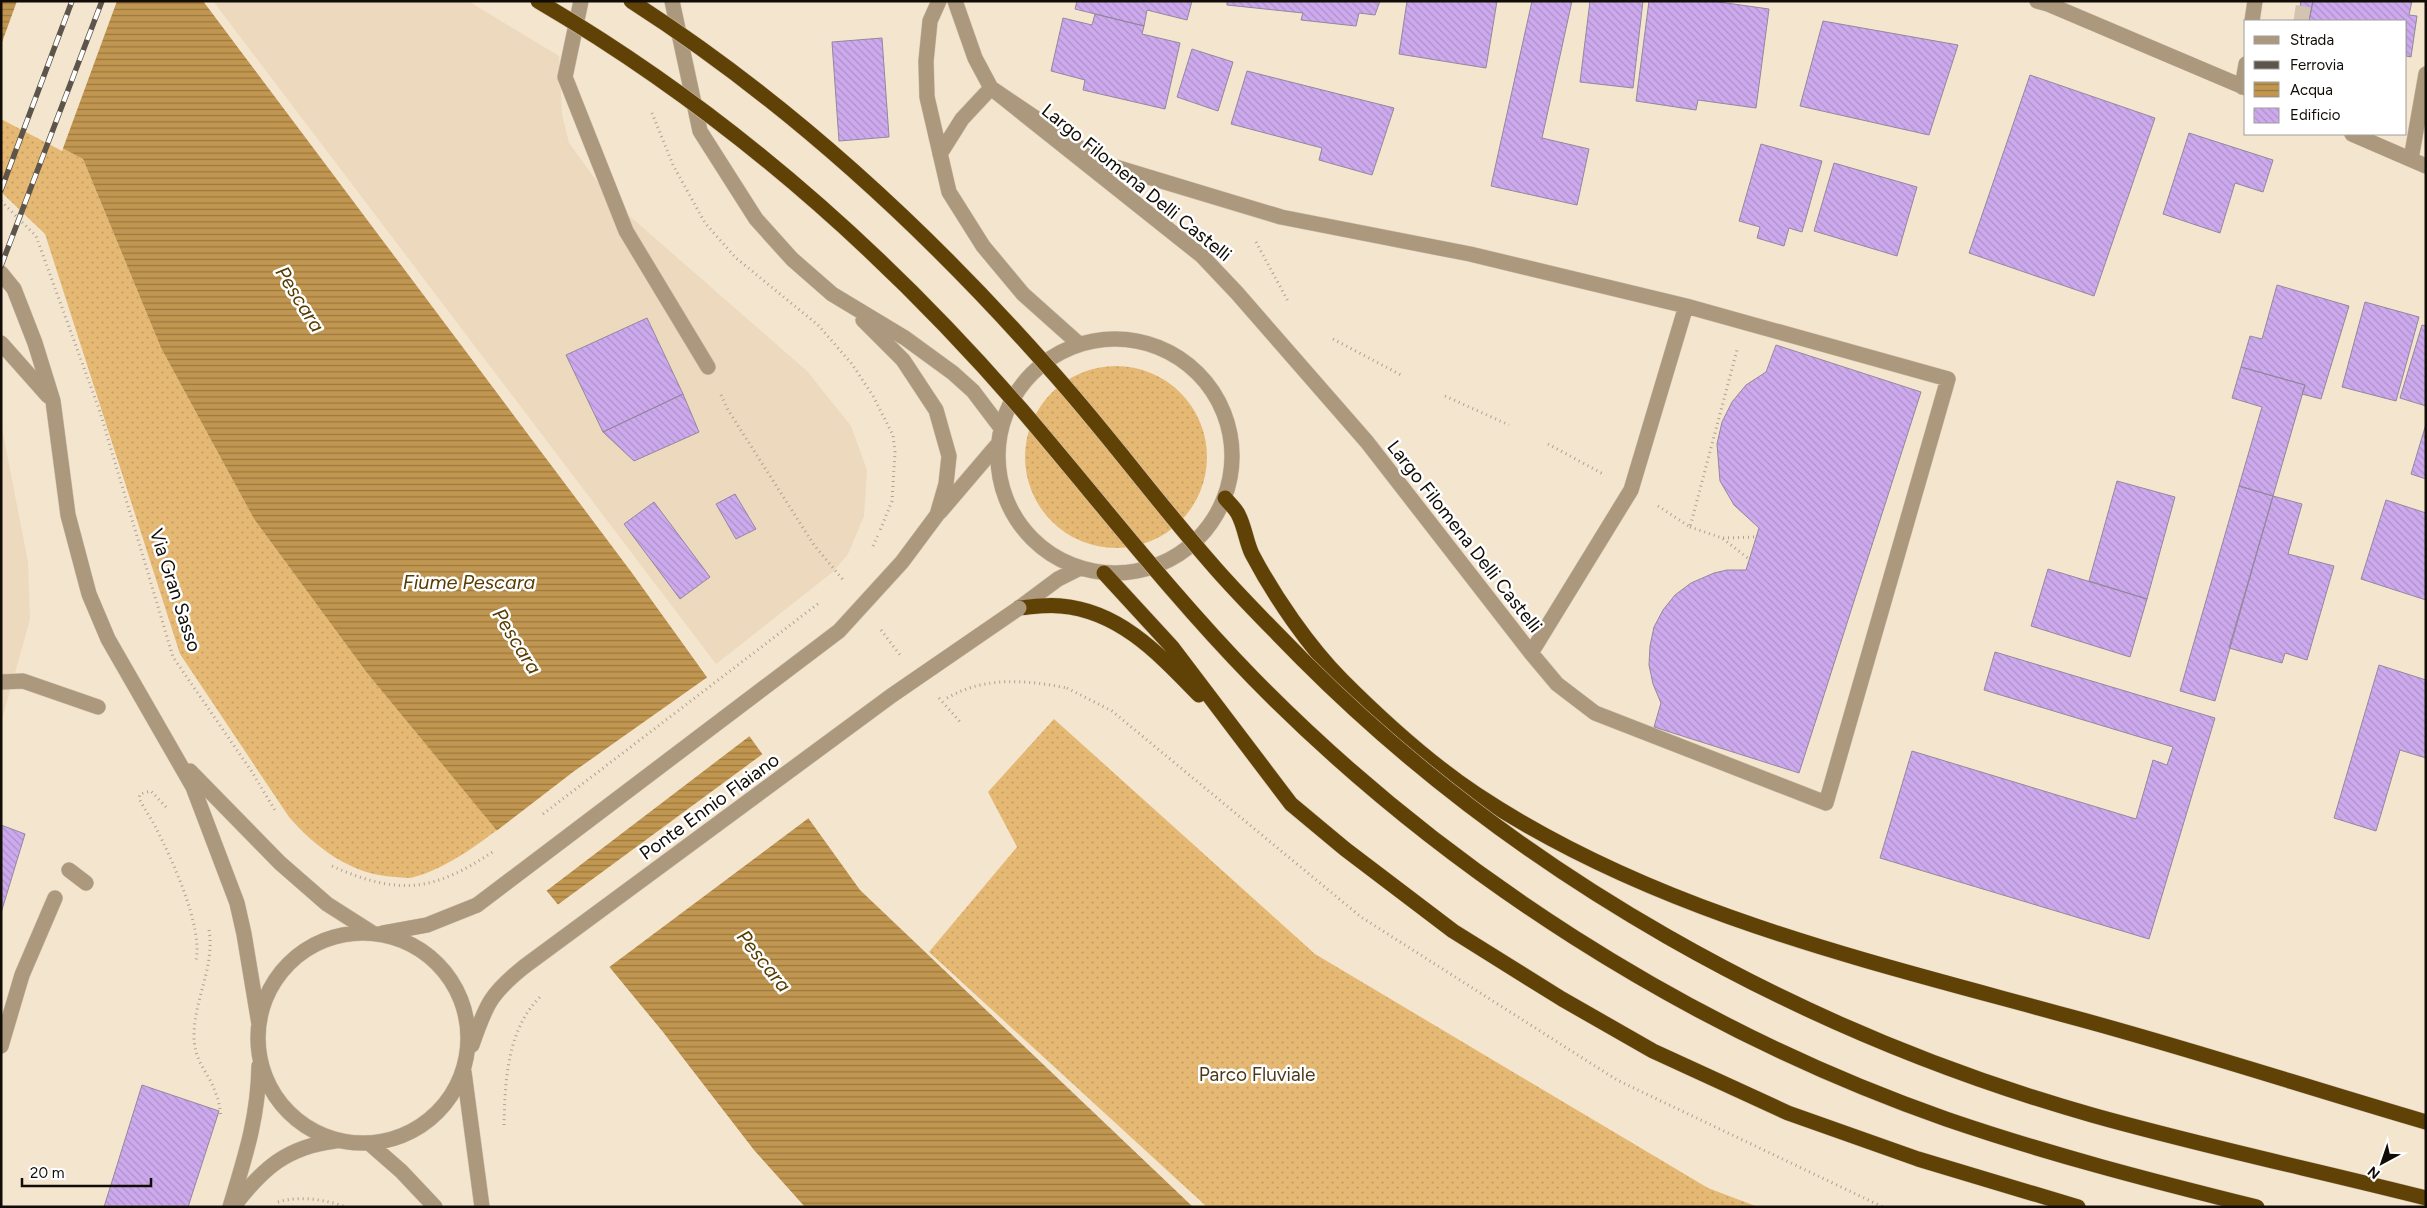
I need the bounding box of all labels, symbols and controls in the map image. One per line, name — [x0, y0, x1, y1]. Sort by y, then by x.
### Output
legend — [2244, 20, 2407, 135]
text: Strada — [2290, 31, 2334, 49]
text: Ferrovia — [2290, 56, 2344, 74]
text: Acqua — [2290, 81, 2333, 99]
street label: Largo Filomena Delli Castelli — [1037, 99, 1236, 266]
text: Edificio — [2290, 106, 2341, 124]
water label: Pescara — [271, 262, 330, 336]
street label: Largo Filomena Delli Castelli — [1382, 436, 1547, 637]
street label: Via Gran Sasso — [145, 526, 206, 655]
water label: Fiume Pescara — [403, 570, 535, 594]
water label: Pescara — [488, 604, 547, 678]
street label: Ponte Ennio Flaiano — [635, 748, 784, 865]
water label: Pescara — [732, 925, 796, 997]
park label: Parco Fluviale — [1199, 1063, 1315, 1086]
north arrow — [2357, 1138, 2407, 1188]
scale bar — [22, 1156, 151, 1188]
text: N — [2364, 1163, 2384, 1183]
text: 20 m — [30, 1164, 64, 1182]

